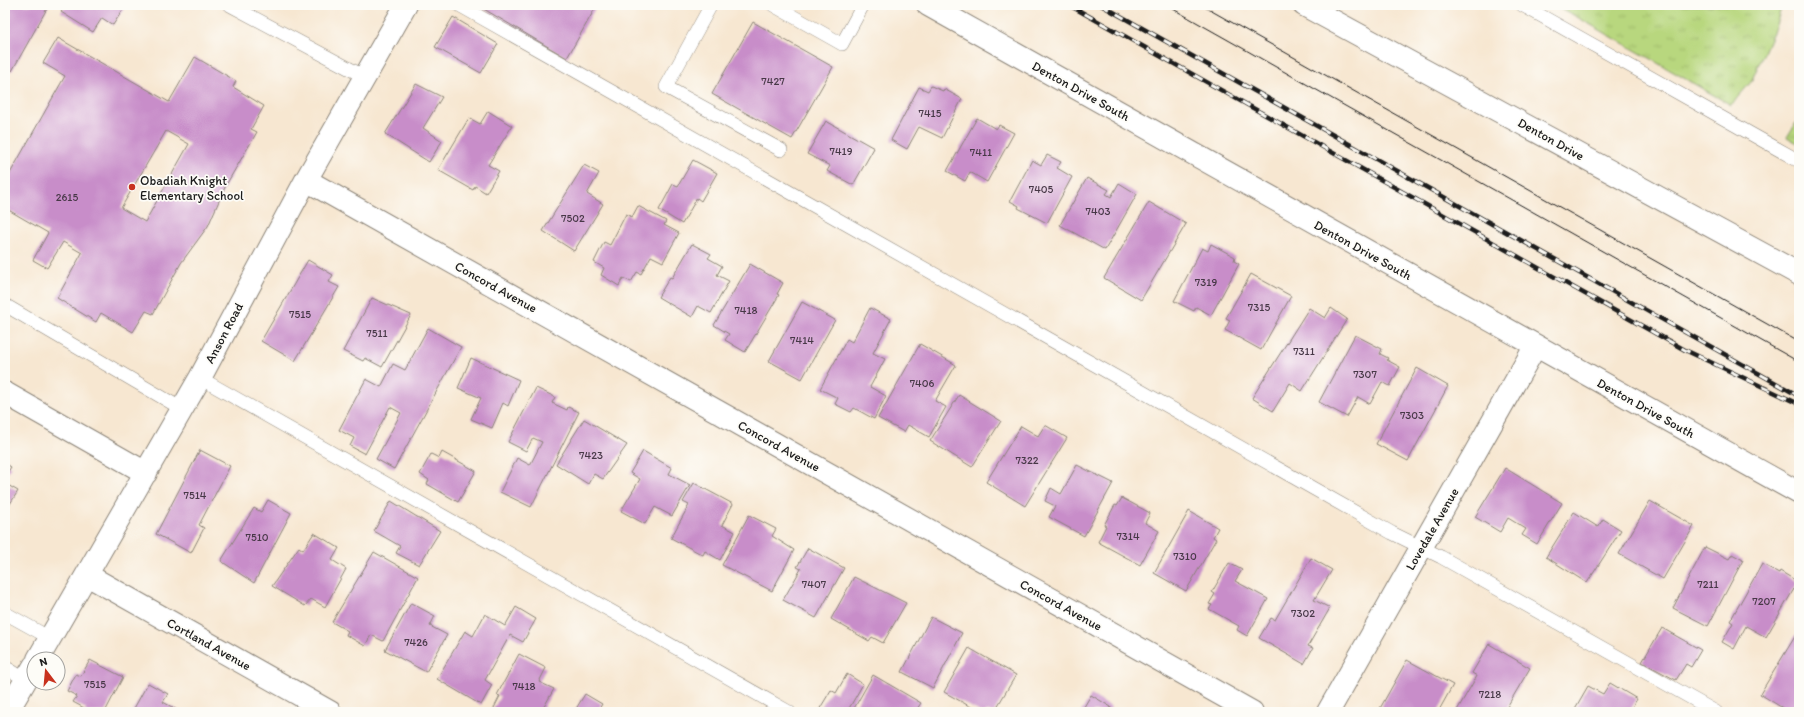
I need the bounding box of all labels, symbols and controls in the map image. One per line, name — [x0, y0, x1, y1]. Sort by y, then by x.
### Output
street label: Denton Drive South — [1030, 58, 1132, 124]
house number: 7427 — [761, 75, 785, 88]
house number: 7415 — [919, 107, 942, 120]
street label: Denton Drive — [1515, 115, 1587, 163]
house number: 7419 — [830, 145, 853, 158]
house number: 7411 — [970, 146, 992, 159]
place label: Obadiah Knight Elementary School — [140, 173, 244, 203]
marker: Obadiah Knight Elementary School — [127, 182, 137, 192]
house number: 7405 — [1029, 183, 1054, 196]
house number: 2615 — [56, 191, 78, 204]
house number: 7403 — [1086, 205, 1110, 218]
house number: 7502 — [561, 212, 585, 225]
street label: Denton Drive South — [1312, 217, 1414, 283]
street label: Concord Avenue — [452, 258, 540, 316]
house number: 7319 — [1195, 276, 1217, 289]
street label: Anson Road — [202, 300, 246, 366]
house number: 7315 — [1248, 301, 1270, 314]
house number: 7418 — [734, 304, 758, 317]
house number: 7515 — [289, 308, 311, 321]
house number: 7511 — [366, 327, 388, 340]
house number: 7414 — [790, 334, 814, 347]
house number: 7311 — [1293, 345, 1315, 358]
house number: 7307 — [1353, 368, 1377, 381]
street label: Denton Drive South — [1595, 375, 1697, 441]
house number: 7406 — [910, 377, 935, 390]
house number: 7303 — [1400, 409, 1424, 422]
street label: Concord Avenue — [735, 417, 823, 475]
house number: 7423 — [579, 449, 603, 462]
house number: 7322 — [1015, 454, 1039, 467]
street label: Lovedale Avenue — [1402, 485, 1462, 573]
house number: 7514 — [184, 489, 207, 502]
house number: 7314 — [1116, 530, 1140, 543]
house number: 7510 — [245, 531, 269, 544]
house number: 7310 — [1173, 550, 1197, 563]
street label: Concord Avenue — [1017, 576, 1105, 634]
house number: 7407 — [802, 578, 827, 591]
house number: 7211 — [1697, 578, 1719, 591]
house number: 7207 — [1752, 595, 1776, 608]
house number: 7302 — [1291, 607, 1315, 620]
street label: Cortland Avenue — [164, 615, 254, 673]
house number: 7426 — [404, 636, 428, 649]
north arrow — [26, 651, 66, 691]
text: N — [38, 655, 49, 669]
house number: 7515 — [84, 678, 106, 691]
house number: 7418 — [512, 680, 536, 693]
house number: 7218 — [1479, 688, 1501, 701]

